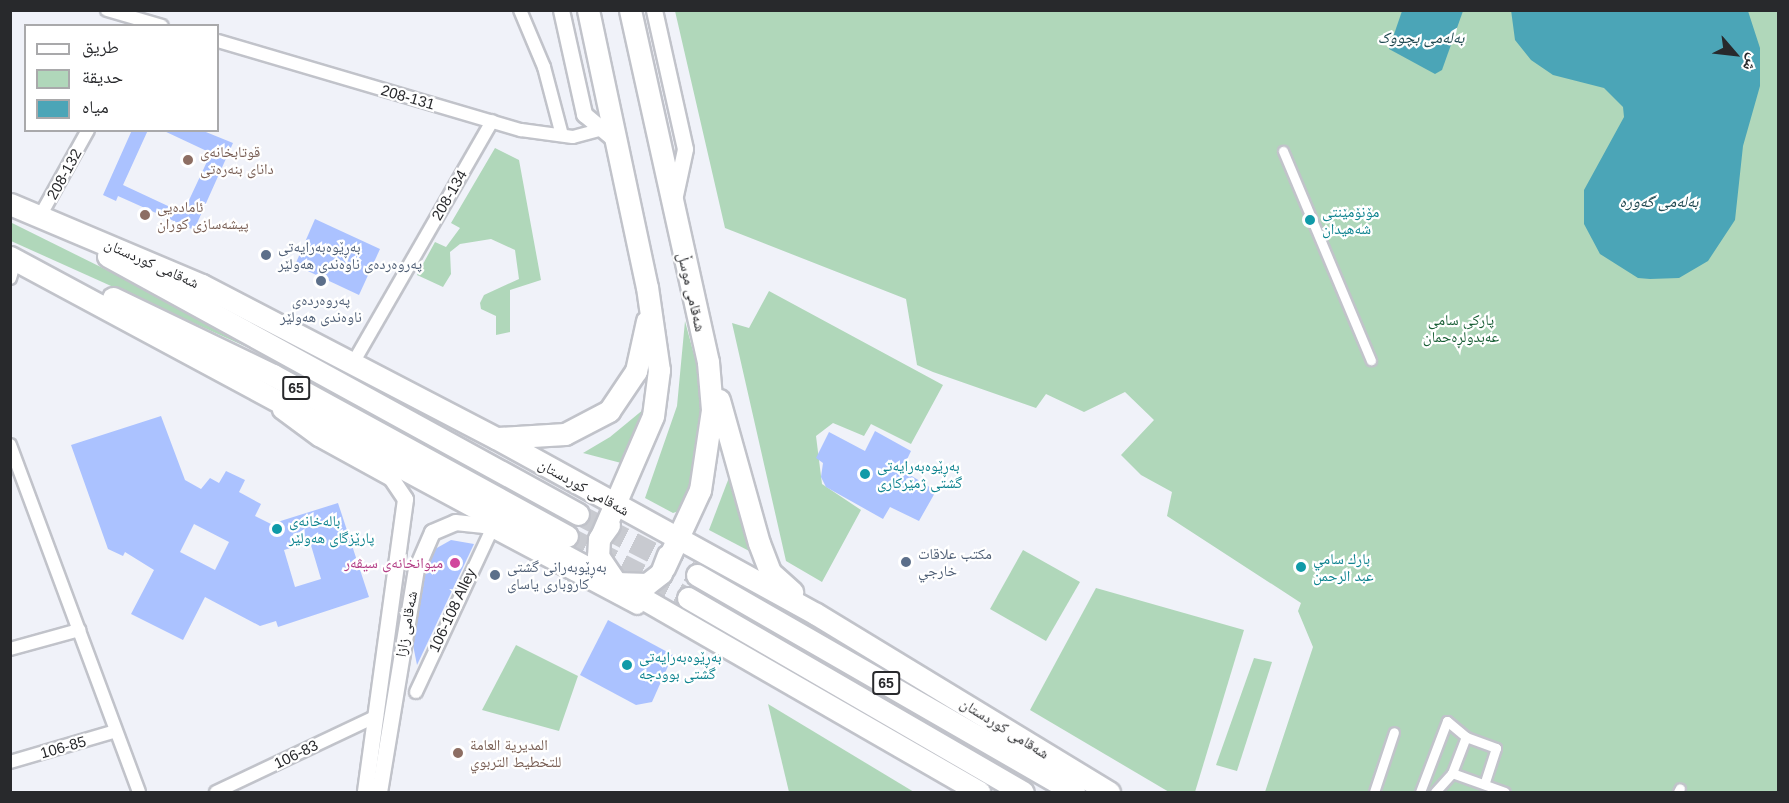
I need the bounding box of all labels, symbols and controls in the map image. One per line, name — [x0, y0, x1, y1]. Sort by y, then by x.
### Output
legend — [24, 24, 219, 132]
north arrow — [1705, 24, 1765, 84]
water label: بەلەمی بچووک — [1378, 28, 1464, 48]
text: طريق — [82, 37, 119, 57]
text: ش — [1740, 51, 1763, 74]
text: حديقة — [82, 67, 123, 87]
street label: 208-131 — [379, 81, 437, 113]
text: مياه — [82, 97, 109, 117]
place label: قوتابخانەی دانای بنەرەتی — [200, 142, 274, 177]
street label: 208-132 — [43, 146, 85, 202]
marker: قوتابخانەی دانای بنەرەتی — [181, 153, 195, 167]
street label: 208-134 — [427, 167, 471, 223]
water label: بەلەمی گەورە — [1619, 192, 1699, 212]
place label: ئامادەیی پیشەسازی کوران — [157, 197, 249, 232]
place label: مۆنۆمێنتی شەھیدان — [1322, 202, 1379, 237]
marker: ئامادەیی پیشەسازی کوران — [138, 208, 152, 222]
marker: مۆنۆمێنتی شەھیدان — [1303, 213, 1317, 227]
street label: شەقامی کوردستان — [102, 234, 202, 292]
place label: بەڕێوەبەرایەتی پەروەردەی ناوەندی هەولێر — [278, 237, 422, 272]
marker: بەڕێوەبەرایەتی پەروەردەی ناوەندی هەولێر — [259, 248, 273, 262]
street label: شەقامی موسڵ — [674, 251, 710, 333]
marker: پەروەردەی ناوەندی هەولێر — [314, 274, 328, 288]
place label: پەروەردەی ناوەندی هەولێر — [280, 290, 362, 325]
park label: پارکی سامی عەبدولڕەحمان — [1423, 310, 1499, 345]
road number: 65 — [281, 377, 311, 399]
street label: شەقامی کوردستان — [535, 455, 633, 519]
place label: بەڕێوەبەرایەتی گشتی ژمێركاری — [877, 456, 962, 491]
marker: بەڕێوەبەرایەتی گشتی ژمێركاری — [858, 467, 872, 481]
place label: بالەخانەی پارێزگای هەولێر — [289, 511, 374, 546]
marker: بالەخانەی پارێزگای هەولێر — [270, 522, 284, 536]
place label: مكتب علاقات خارجي — [918, 544, 992, 579]
place label: بارك سامي عبد الرحمن — [1313, 549, 1374, 584]
place label: میوانخانەی سیڤەر — [344, 554, 443, 572]
marker: مكتب علاقات خارجي — [899, 555, 913, 569]
marker: میوانخانەی سیڤەر — [448, 556, 462, 570]
place label: بەڕێوبەرانی گشتی کاروباری یاسای — [507, 557, 607, 592]
marker: بارك سامي عبد الرحمن — [1294, 560, 1308, 574]
street label: 106-108 Alley — [424, 565, 480, 655]
marker: بەڕێوبەرانی گشتی کاروباری یاسای — [488, 568, 502, 582]
street label: شەقامی زازا — [391, 590, 421, 658]
place label: بەڕێوەبەرایەتی گشتی بوودجە — [639, 647, 722, 682]
marker: بەڕێوەبەرایەتی گشتی بوودجە — [620, 658, 634, 672]
road number: 65 — [871, 672, 901, 694]
street label: شەقامی کوردستان — [957, 694, 1053, 762]
street label: 106-85 — [38, 732, 88, 762]
place label: المديرية العامة للتخطيط التربوي — [470, 735, 561, 770]
street label: 106-83 — [271, 736, 321, 772]
marker: المديرية العامة للتخطيط التربوي — [451, 746, 465, 760]

